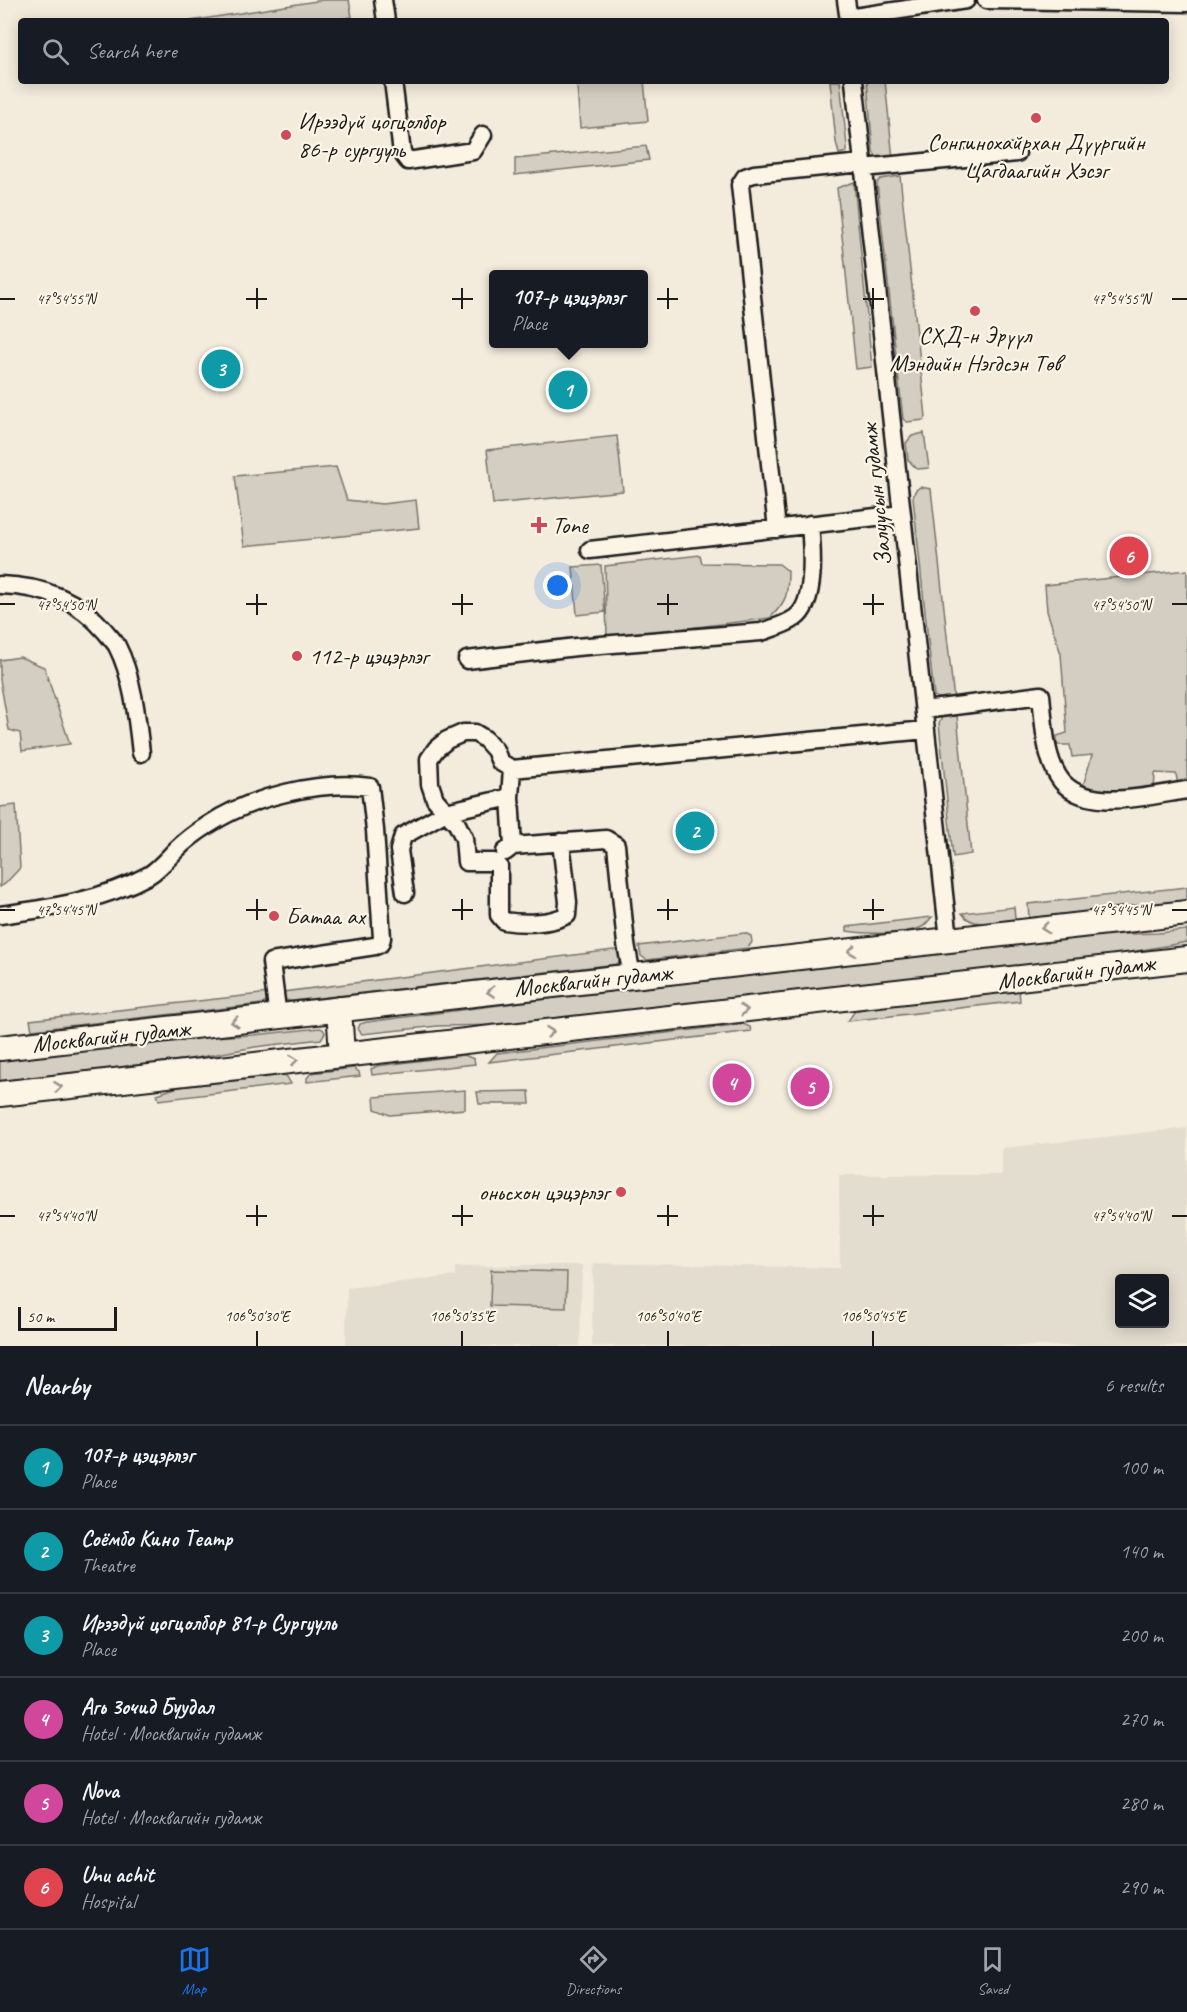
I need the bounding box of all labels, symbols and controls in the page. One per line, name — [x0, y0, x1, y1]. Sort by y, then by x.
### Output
search box — [18, 18, 1169, 84]
icon: search — [39, 35, 72, 68]
text: Search here — [87, 37, 177, 65]
place label: Ирээдүй цогцолбор 86-р сургууль — [298, 106, 447, 164]
marker: Сонгинохайрхан Дүүргийн Цагдаагийн Хэсэг — [1029, 111, 1043, 125]
place label: Сонгинохайрхан Дүүргийн Цагдаагийн Хэсэг — [927, 127, 1147, 185]
marker: Ирээдүй цогцолбор 86-р сургууль — [279, 128, 293, 142]
popup — [489, 270, 648, 348]
text: 107-р цэцэрлэг — [512, 283, 625, 311]
text: 47°54'55"N — [36, 290, 99, 309]
text: 47°54'55"N — [1091, 290, 1154, 309]
marker: СХД-н Эрүүл Мэндийн Нэгдсэн Төв — [968, 304, 982, 318]
text: Place — [512, 311, 547, 336]
place label: СХД-н Эрүүл Мэндийн Нэгдсэн Төв — [890, 320, 1066, 378]
pin: 3 — [202, 346, 240, 392]
pin: 1 — [548, 368, 588, 412]
street label: Залуусын гудамж — [853, 420, 898, 568]
place label: Tone — [552, 510, 590, 540]
marker: Tone — [530, 516, 548, 534]
pin: 6 — [1110, 534, 1148, 578]
your location — [543, 571, 572, 600]
text: 47°54'50"N — [36, 596, 99, 615]
text: 47°54'50"N — [1091, 596, 1154, 615]
place label: 112-р цэцэрлэг — [309, 641, 431, 671]
marker: 112-р цэцэрлэг — [290, 649, 304, 663]
pin: 2 — [676, 808, 714, 854]
text: 47°54'45"N — [36, 901, 99, 920]
place label: Батаа ах — [286, 901, 367, 931]
text: 47°54'45"N — [1091, 901, 1154, 920]
marker: Батаа ах — [267, 909, 281, 923]
one-way arrow — [1041, 921, 1050, 934]
one-way arrow — [847, 944, 856, 957]
street label: Москвагийн гудамж — [996, 947, 1159, 997]
street label: Москвагийн гудамж — [513, 957, 676, 1003]
one-way arrow — [486, 985, 496, 998]
one-way arrow — [739, 1004, 748, 1017]
street label: Москвагийн гудамж — [31, 1013, 194, 1059]
one-way arrow — [230, 1015, 239, 1027]
one-way arrow — [545, 1026, 555, 1039]
one-way arrow — [289, 1054, 298, 1067]
pin: 4 — [712, 1060, 752, 1106]
pin: 5 — [790, 1064, 830, 1110]
one-way arrow — [54, 1081, 63, 1094]
place label: оньсхон цэцэрлэг — [479, 1177, 612, 1207]
marker: оньсхон цэцэрлэг — [614, 1185, 628, 1199]
text: 47°54'40"N — [36, 1207, 99, 1226]
text: 47°54'40"N — [1091, 1207, 1154, 1226]
map controls — [1115, 1274, 1169, 1328]
button: layers — [1115, 1274, 1169, 1328]
scale bar — [18, 1304, 117, 1332]
text: 50 m — [27, 1307, 54, 1327]
text: 106°50'30"E — [225, 1307, 291, 1326]
text: 106°50'35"E — [430, 1307, 496, 1326]
text: 106°50'40"E — [636, 1307, 702, 1326]
text: 106°50'45"E — [841, 1307, 907, 1326]
text: Nearby — [24, 1369, 89, 1402]
text: 6 results — [1104, 1373, 1163, 1398]
text: 107-р цэцэрлэг — [81, 1441, 194, 1469]
text: 1 — [39, 1455, 48, 1480]
text: 100 m — [1120, 1455, 1163, 1480]
text: Place — [81, 1469, 116, 1494]
text: Соёмбо Кино Театр — [81, 1525, 233, 1553]
text: 2 — [39, 1539, 48, 1564]
text: 140 m — [1120, 1539, 1163, 1564]
text: Theatre — [81, 1553, 135, 1578]
text: Ирээдүй цогцолбор 81-р Сургууль — [81, 1609, 336, 1637]
text: 3 — [39, 1623, 48, 1648]
text: 200 m — [1120, 1623, 1163, 1648]
text: Place — [81, 1637, 116, 1662]
text: Агь 3очид Буудал — [81, 1693, 213, 1721]
text: 4 — [39, 1707, 48, 1732]
text: 270 m — [1120, 1707, 1163, 1732]
text: Hotel · Москвагийн гудамж — [81, 1721, 261, 1746]
text: Nova — [81, 1777, 119, 1805]
text: 5 — [39, 1791, 48, 1816]
text: 280 m — [1120, 1791, 1163, 1816]
text: Hotel · Москвагийн гудамж — [81, 1805, 261, 1830]
text: Unu achit — [81, 1861, 154, 1889]
text: 6 — [39, 1875, 48, 1900]
text: 290 m — [1120, 1875, 1163, 1900]
text: Hospital — [81, 1889, 136, 1914]
tab: Map — [178, 1943, 211, 1999]
tab: Directions — [566, 1943, 621, 1999]
tab: Saved — [976, 1943, 1009, 1999]

